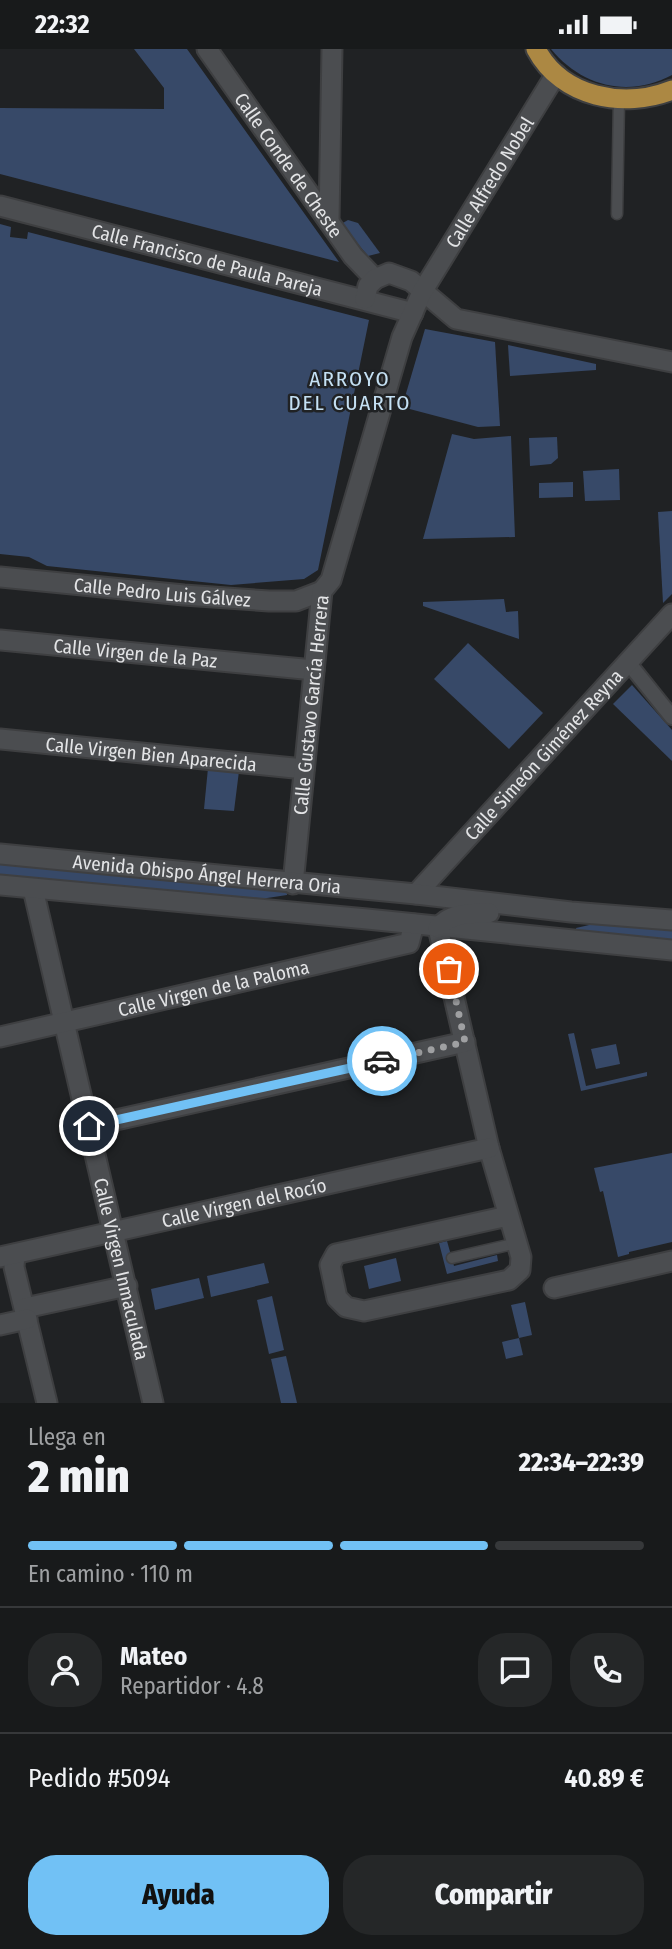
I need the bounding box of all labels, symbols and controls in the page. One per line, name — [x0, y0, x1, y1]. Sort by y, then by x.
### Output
text: 22:32 — [35, 9, 90, 40]
street label: Calle Conde de Cheste — [230, 88, 348, 242]
street label: Calle Alfredo Nobel — [441, 112, 538, 252]
street label: Calle Francisco de Paula Pareja — [89, 219, 325, 301]
district label: ARROYO DEL CUARTO — [288, 366, 412, 416]
street label: Calle Pedro Luis Gálvez — [73, 573, 252, 611]
street label: Calle Gustavo García Herrera — [288, 594, 333, 816]
street label: Calle Virgen de la Paz — [53, 634, 219, 672]
street label: Calle Simeón Giménez Reyna — [460, 664, 627, 845]
street label: Calle Virgen Bien Aparecida — [45, 732, 258, 776]
street label: Avenida Obispo Ángel Herrera Oria — [72, 850, 342, 898]
pin — [419, 939, 479, 999]
icon: bag — [430, 950, 468, 988]
street label: Calle Virgen de la Paloma — [116, 955, 311, 1021]
courier — [347, 1026, 417, 1096]
icon: car — [363, 1042, 401, 1080]
pin — [59, 1096, 119, 1156]
icon: home — [70, 1107, 108, 1145]
street label: Calle Virgen del Rocío — [160, 1173, 328, 1232]
street label: Calle Virgen Inmaculada — [89, 1175, 154, 1362]
text: Llega en — [28, 1423, 106, 1451]
text: 22:34–22:39 — [519, 1447, 644, 1478]
text: 2 min — [28, 1449, 130, 1504]
text: En camino · 110 m — [28, 1560, 193, 1588]
button: person — [28, 1633, 102, 1707]
button: chat — [478, 1633, 552, 1707]
button: phone — [570, 1633, 644, 1707]
text: Mateo — [120, 1641, 187, 1672]
text: Repartidor · 4.8 — [120, 1672, 264, 1700]
text: Pedido #5094 — [28, 1763, 170, 1794]
text: 40.89 € — [564, 1763, 644, 1794]
button: Ayuda — [28, 1855, 329, 1935]
button: Compartir — [343, 1855, 644, 1935]

